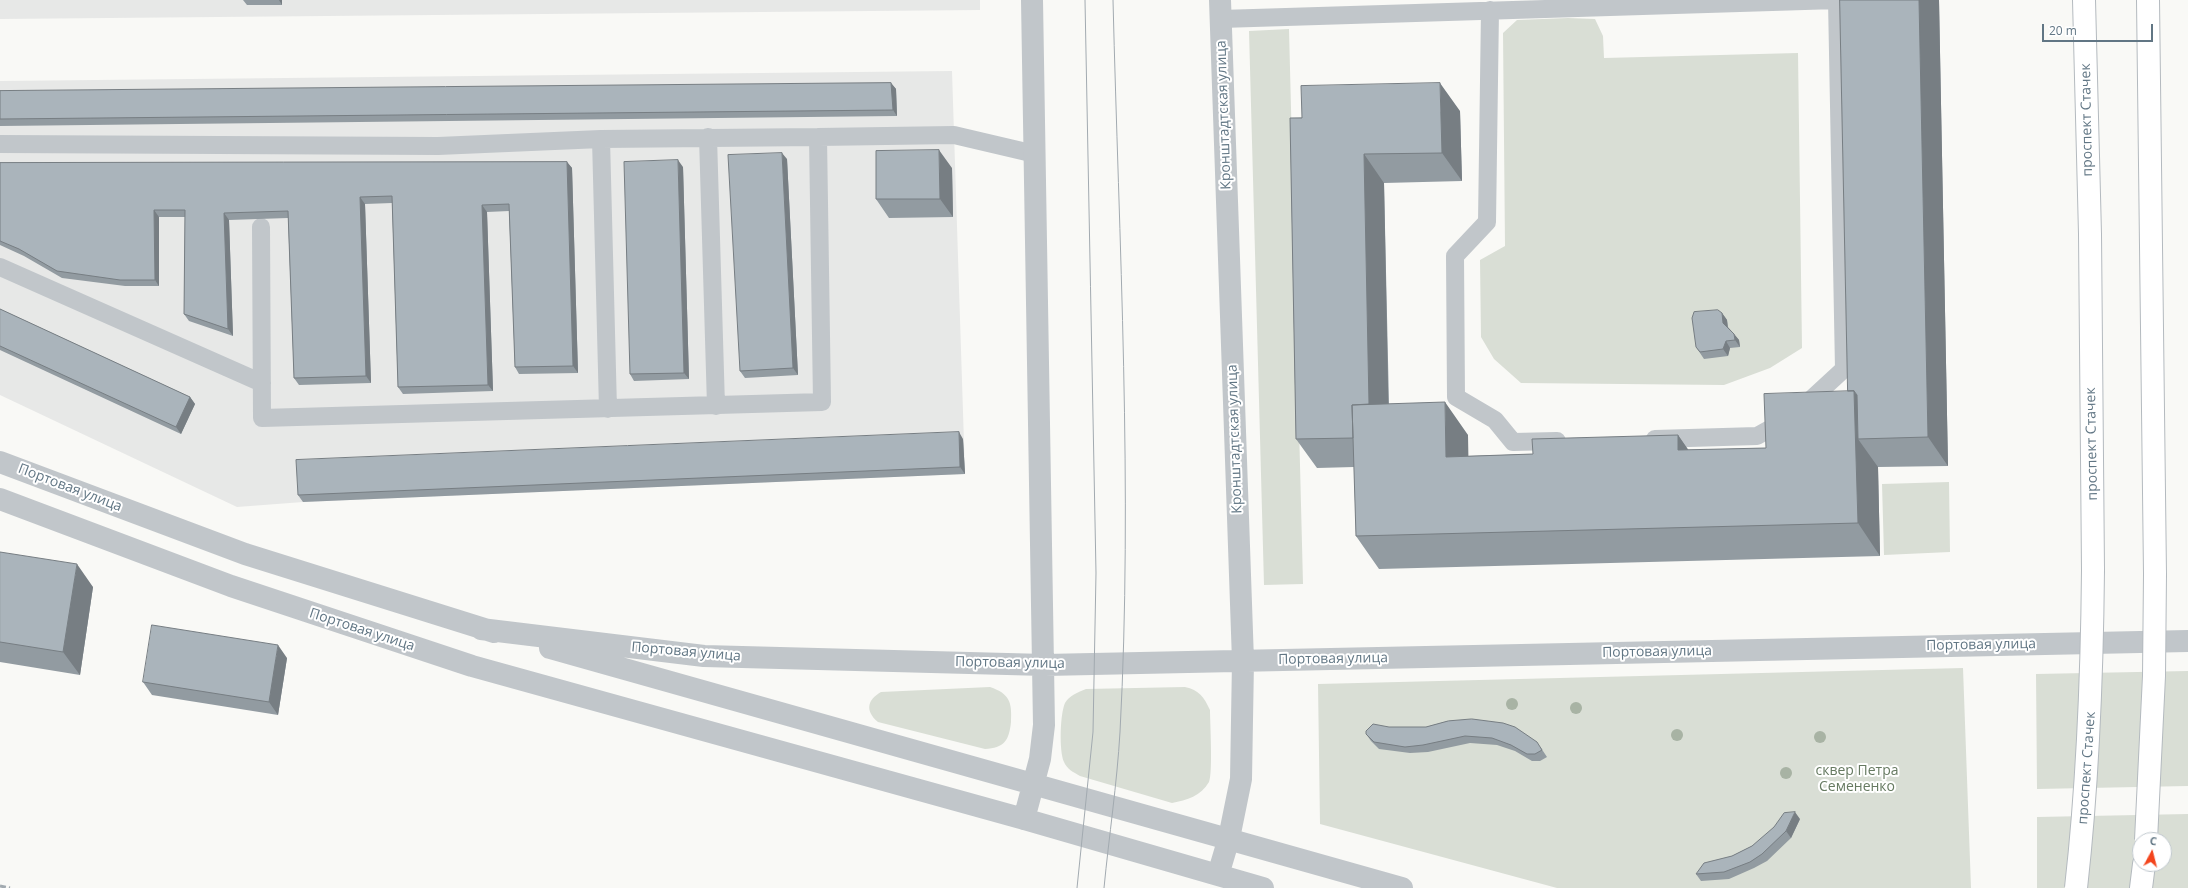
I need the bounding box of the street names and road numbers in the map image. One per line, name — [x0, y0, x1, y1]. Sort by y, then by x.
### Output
street label: Кронштадтская улица — [1213, 40, 1235, 190]
street label: проспект Стачек — [2078, 63, 2096, 177]
street label: Кронштадтская улица — [1224, 364, 1246, 514]
street label: проспект Стачек — [2083, 387, 2101, 501]
street label: Портовая улица — [16, 460, 124, 516]
street label: Портовая улица — [307, 605, 417, 655]
street label: Портовая улица — [1926, 636, 2036, 654]
street label: Портовая улица — [631, 639, 741, 665]
street label: Портовая улица — [1602, 643, 1712, 661]
street label: Портовая улица — [1278, 650, 1388, 668]
street label: Портовая улица — [955, 654, 1065, 672]
street label: проспект Стачек — [2075, 711, 2099, 825]

